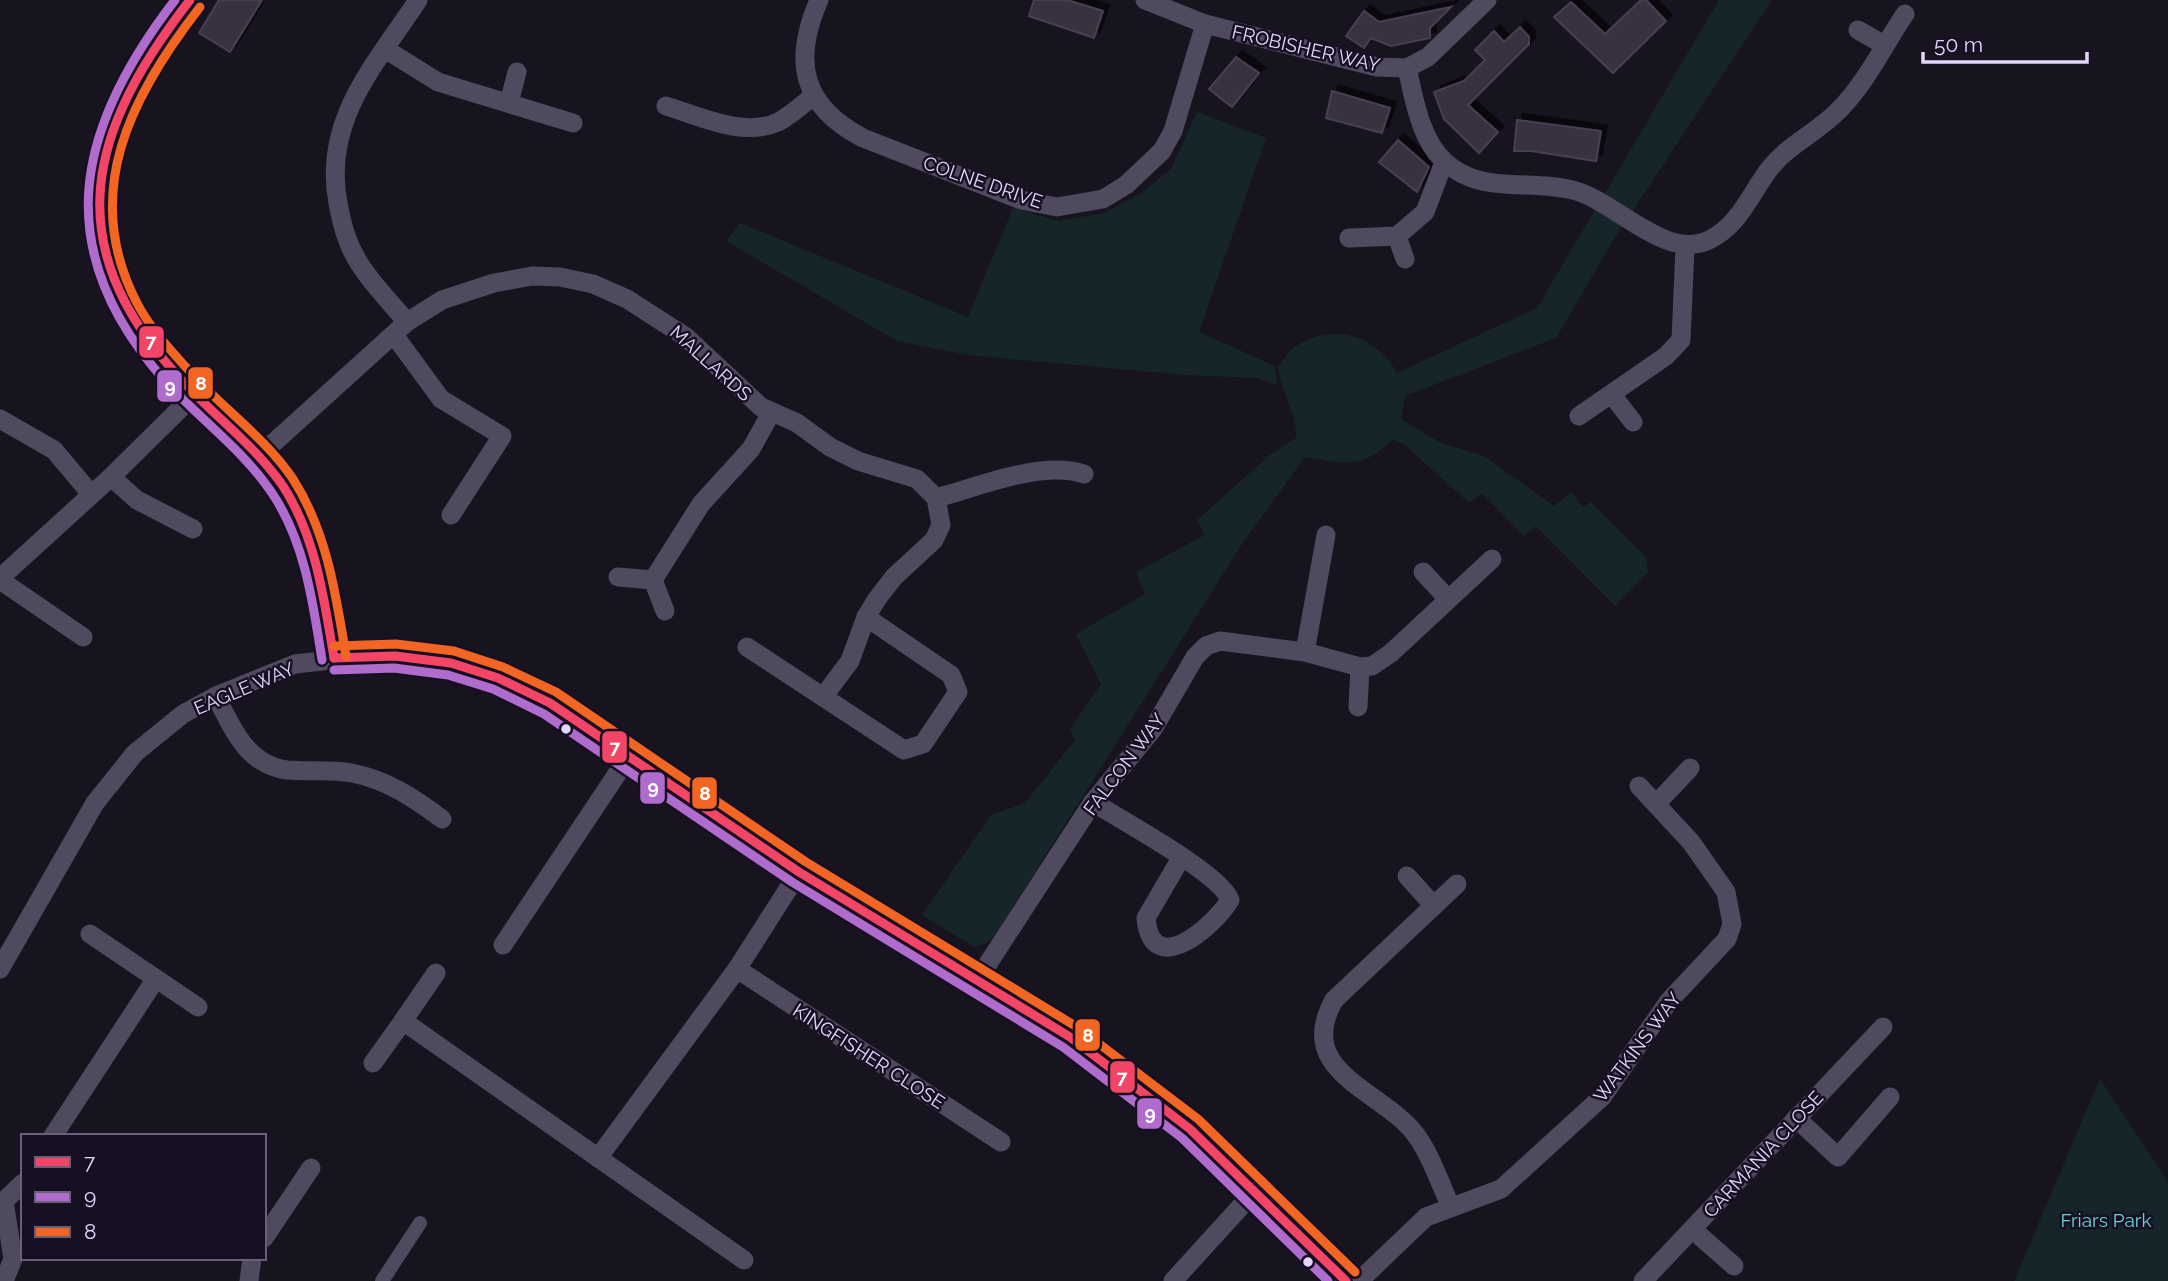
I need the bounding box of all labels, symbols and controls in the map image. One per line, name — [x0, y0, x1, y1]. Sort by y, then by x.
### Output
street label: FROBISHER WAY — [1230, 20, 1383, 76]
scale bar — [1923, 21, 2088, 65]
text: 50 m — [1934, 32, 1983, 57]
street label: COLNE DRIVE — [921, 151, 1045, 213]
street label: MALLARDS — [666, 321, 756, 405]
line badge: 7 — [138, 325, 165, 359]
text: 7 — [146, 330, 157, 352]
line badge: 8 — [187, 366, 214, 400]
line badge: 9 — [156, 369, 183, 403]
text: 8 — [195, 372, 207, 394]
text: 9 — [164, 375, 176, 397]
street label: EAGLE WAY — [191, 657, 298, 719]
street label: FALCON WAY — [1079, 708, 1170, 819]
unlabelled marker — [559, 722, 573, 736]
line badge: 7 — [601, 730, 628, 764]
text: 7 — [610, 736, 621, 758]
line badge: 9 — [639, 771, 666, 805]
text: 9 — [647, 776, 659, 798]
line badge: 8 — [691, 776, 718, 810]
text: 8 — [699, 782, 711, 804]
street label: WATKINS WAY — [1589, 987, 1686, 1106]
street label: KINGFISHER CLOSE — [789, 999, 949, 1113]
line badge: 8 — [1074, 1018, 1101, 1052]
text: 8 — [1082, 1024, 1094, 1046]
line badge: 7 — [1109, 1060, 1136, 1094]
text: 7 — [1117, 1066, 1128, 1088]
street label: CARMANIA CLOSE — [1699, 1086, 1827, 1222]
line badge: 9 — [1136, 1097, 1163, 1130]
text: 9 — [1144, 1102, 1156, 1124]
legend — [21, 1134, 266, 1260]
text: 7 — [84, 1149, 96, 1174]
text: 9 — [84, 1184, 96, 1209]
park label: Friars Park — [2060, 1209, 2152, 1231]
text: 8 — [84, 1219, 96, 1244]
unlabelled marker — [1301, 1255, 1315, 1269]

